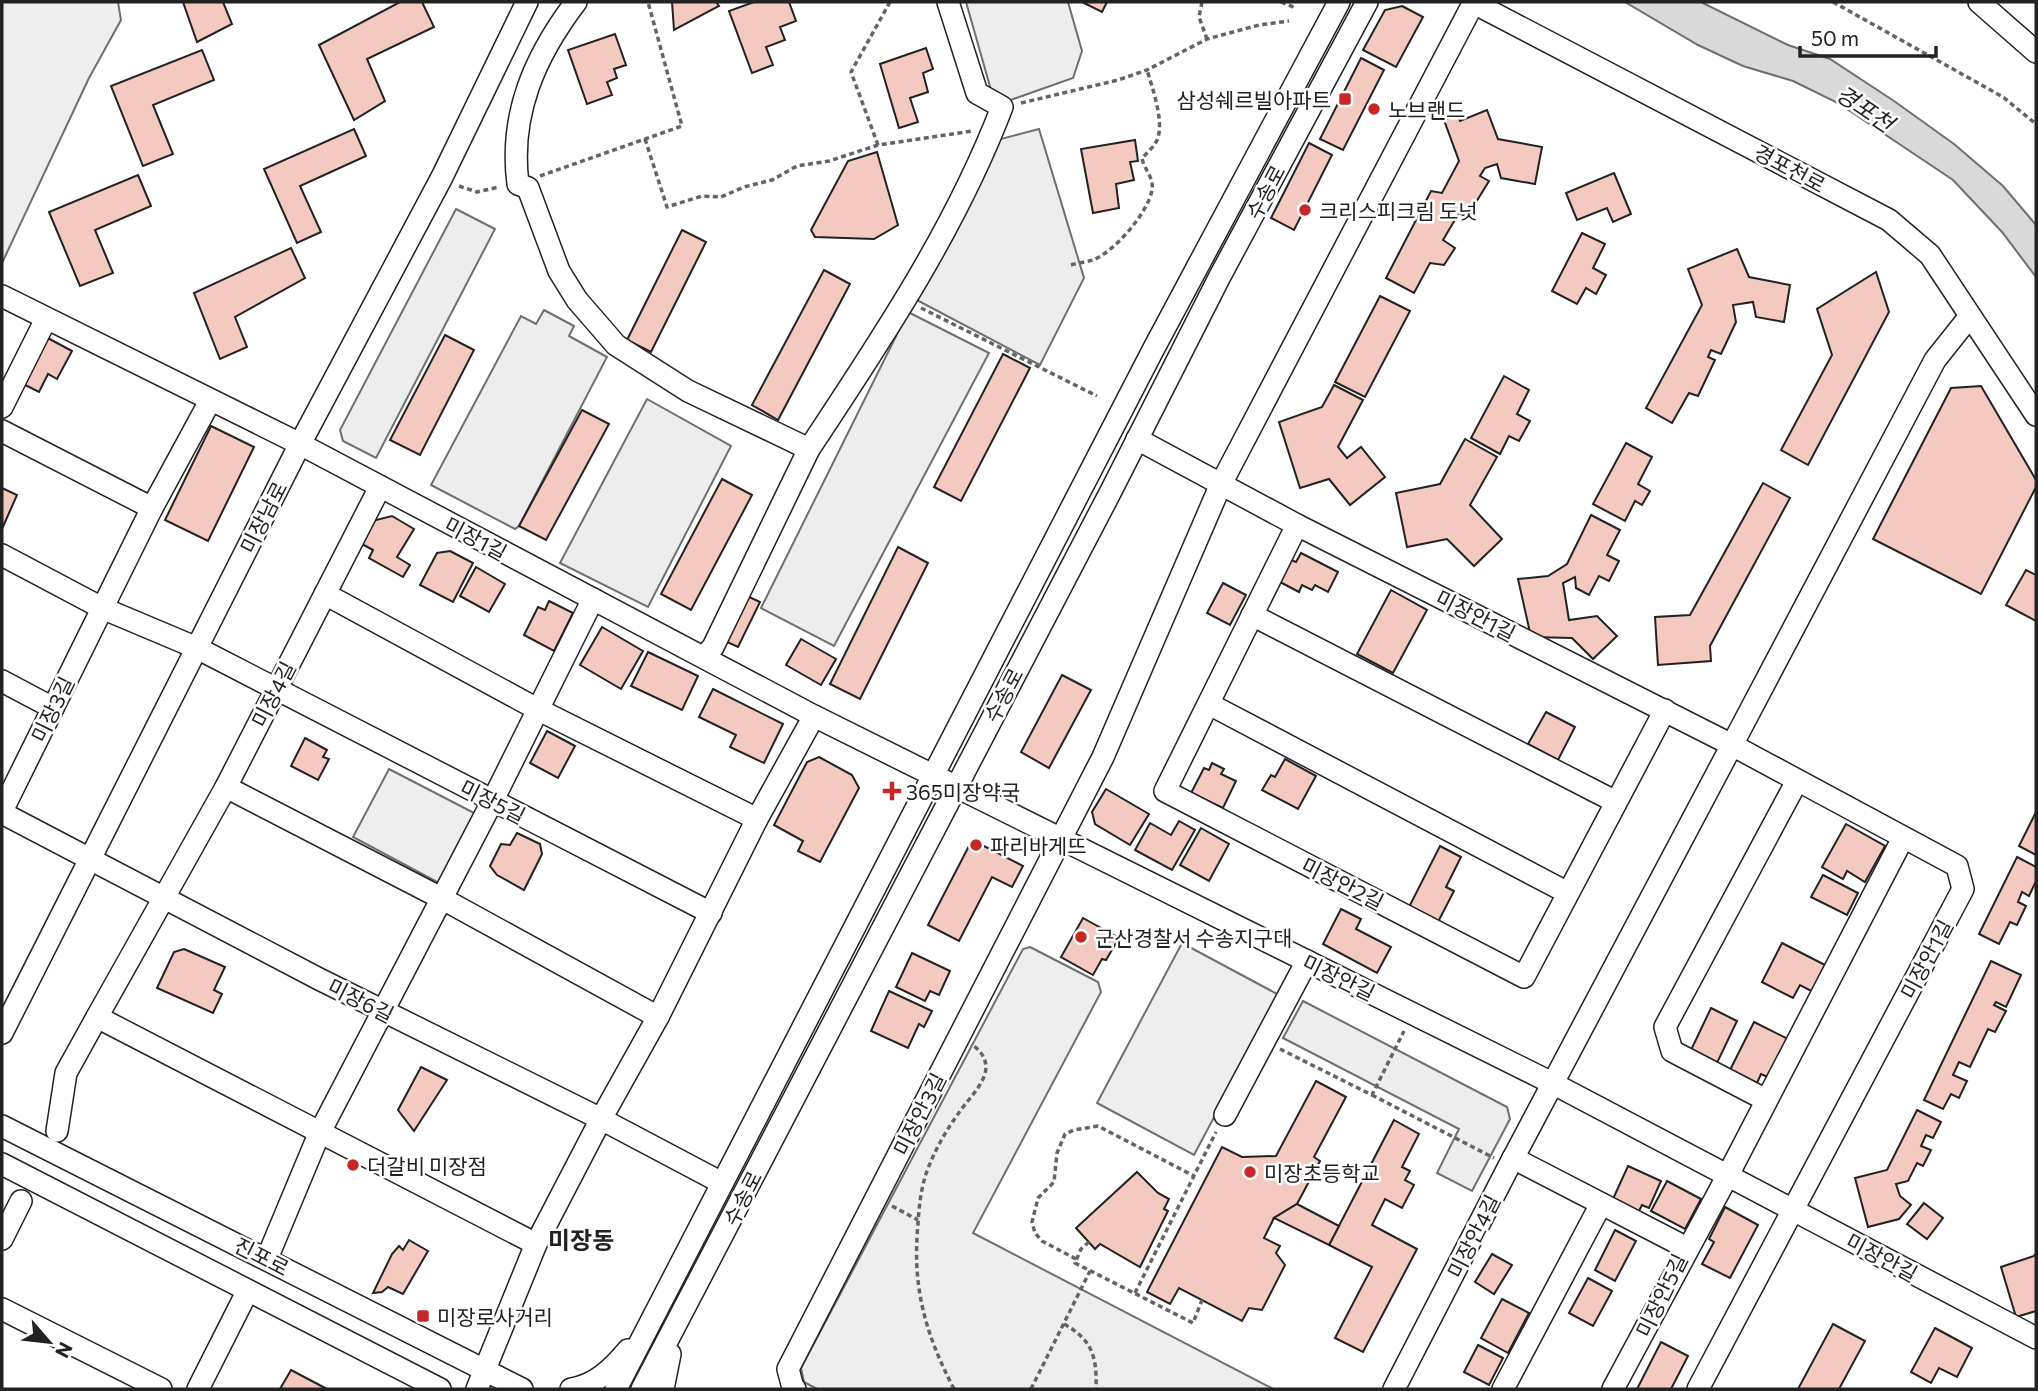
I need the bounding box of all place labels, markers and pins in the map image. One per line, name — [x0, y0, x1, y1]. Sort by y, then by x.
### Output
place label: 삼성쉐르빌아파트 — [1176, 87, 1331, 112]
marker: 삼성쉐르빌아파트 — [1337, 91, 1353, 107]
place label: 노브랜드 — [1388, 97, 1465, 122]
marker: 노브랜드 — [1366, 101, 1382, 117]
place label: 크리스피크림 도넛 — [1319, 198, 1478, 223]
marker: 크리스피크림 도넛 — [1297, 202, 1313, 218]
place label: 365미장약국 — [906, 779, 1020, 804]
marker: 365미장약국 — [884, 783, 900, 799]
place label: 파리바게뜨 — [990, 833, 1087, 858]
marker: 파리바게뜨 — [968, 837, 984, 853]
place label: 군산경찰서 수송지구대 — [1095, 925, 1292, 950]
marker: 군산경찰서 수송지구대 — [1073, 929, 1089, 945]
place label: 더갈비 미장점 — [367, 1153, 487, 1178]
marker: 더갈비 미장점 — [345, 1157, 361, 1173]
place label: 미장초등학교 — [1264, 1160, 1380, 1185]
marker: 미장초등학교 — [1242, 1164, 1258, 1180]
place label: 미장로사거리 — [437, 1304, 553, 1329]
marker: 미장로사거리 — [415, 1308, 431, 1324]

